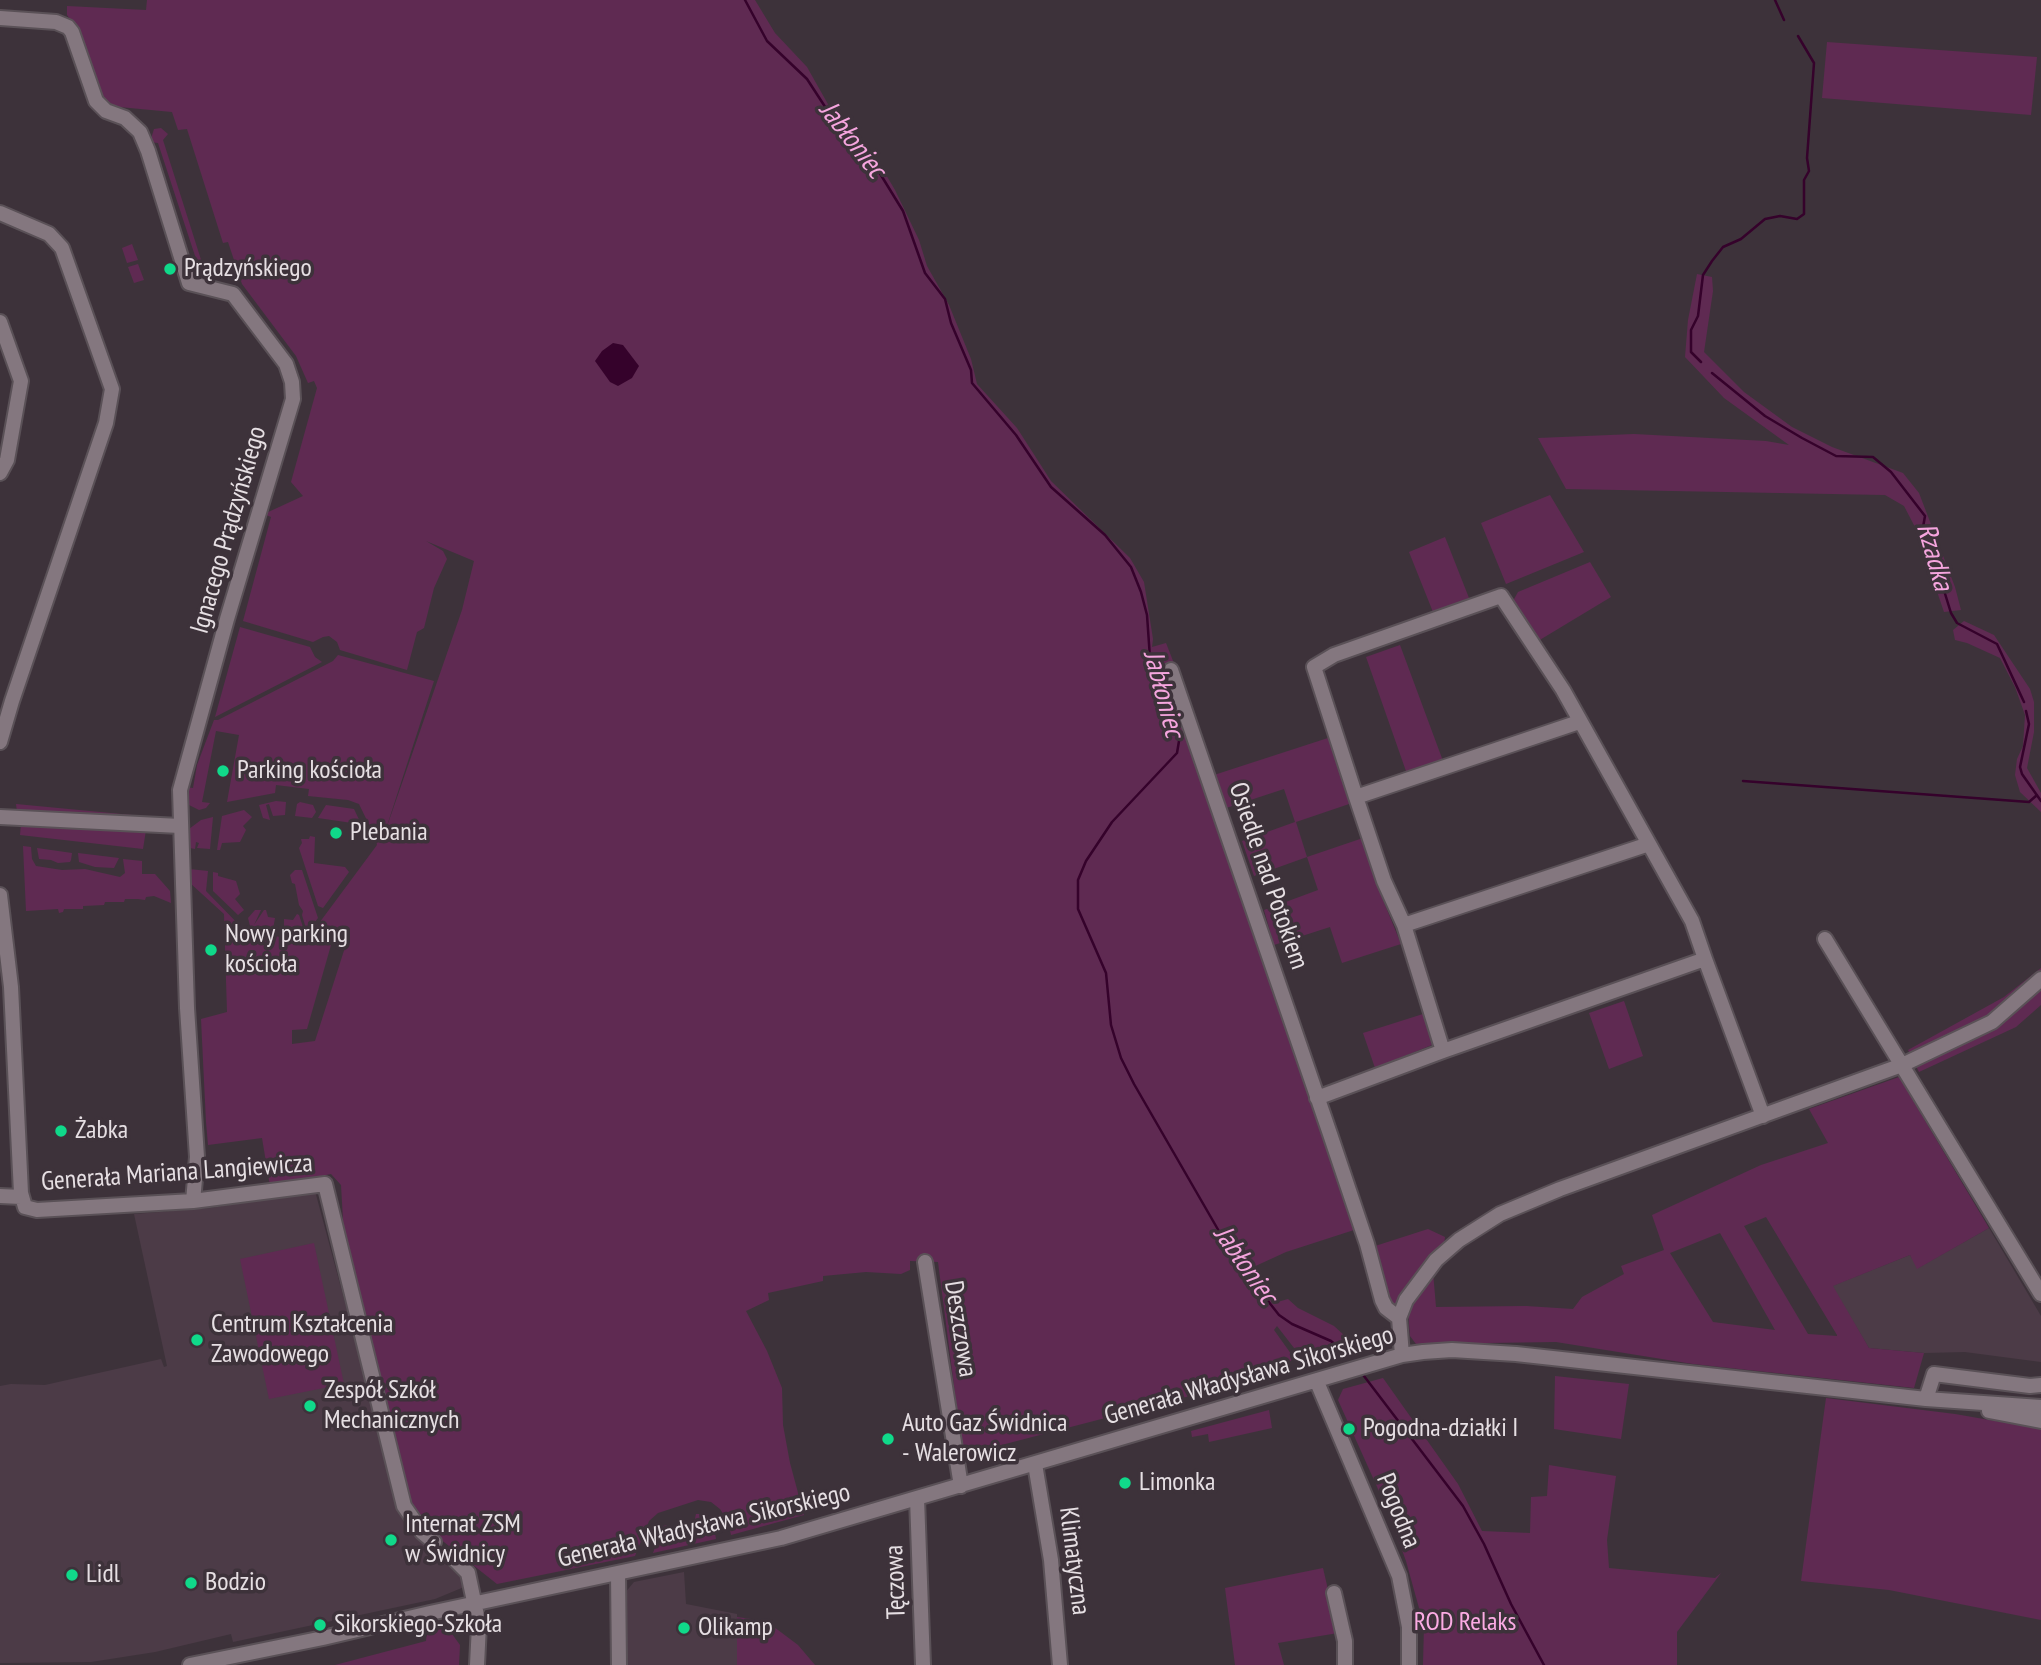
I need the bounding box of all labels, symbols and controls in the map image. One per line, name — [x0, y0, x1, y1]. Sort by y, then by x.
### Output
water label: Jabłoniec — [812, 95, 892, 185]
place label: Prądzyńskiego — [184, 253, 312, 285]
marker: Prądzyńskiego — [162, 261, 178, 277]
street label: Ignacego Prądzyńskiego — [184, 423, 274, 637]
water label: Rzadka — [1908, 520, 1960, 594]
water label: Jabłoniec — [1135, 647, 1191, 741]
place label: Parking kościoła — [237, 755, 382, 787]
marker: Parking kościoła — [215, 763, 231, 779]
street label: Osiedle nad Potokiem — [1221, 779, 1315, 973]
place label: Plebania — [350, 817, 428, 849]
marker: Plebania — [328, 825, 344, 841]
place label: Nowy parking kościoła — [225, 919, 348, 981]
marker: Nowy parking kościoła — [203, 942, 219, 958]
place label: Żabka — [75, 1115, 128, 1147]
marker: Żabka — [53, 1123, 69, 1139]
street label: Generała Mariana Langiewicza — [40, 1148, 314, 1198]
water label: Jabłoniec — [1206, 1219, 1284, 1311]
street label: Deszczowa — [937, 1279, 983, 1379]
place label: Centrum Kształcenia Zawodowego — [211, 1309, 393, 1370]
street label: Generała Władysława Sikorskiego — [1101, 1320, 1397, 1432]
marker: Centrum Kształcenia Zawodowego — [189, 1332, 205, 1348]
place label: Zespół Szkół Mechanicznych — [324, 1375, 459, 1436]
marker: Zespół Szkół Mechanicznych — [302, 1398, 318, 1414]
place label: Auto Gaz Świdnica - Walerowicz — [902, 1408, 1067, 1470]
place label: Pogodna-działki I — [1363, 1413, 1518, 1445]
marker: Pogodna-działki I — [1341, 1421, 1357, 1437]
marker: Auto Gaz Świdnica - Walerowicz — [880, 1431, 896, 1447]
place label: Limonka — [1139, 1467, 1215, 1499]
street label: Pogodna — [1369, 1469, 1427, 1553]
marker: Limonka — [1117, 1475, 1133, 1491]
street label: Generała Władysława Sikorskiego — [555, 1477, 853, 1575]
street label: Klimatyczna — [1052, 1505, 1096, 1617]
place label: Internat ZSM w Świdnicy — [405, 1509, 521, 1570]
marker: Internat ZSM w Świdnicy — [383, 1532, 399, 1548]
street label: Tęczowa — [879, 1544, 913, 1620]
place label: Lidl — [86, 1559, 120, 1591]
marker: Lidl — [64, 1567, 80, 1583]
place label: Bodzio — [205, 1567, 266, 1599]
marker: Bodzio — [183, 1575, 199, 1591]
park label: ROD Relaks — [1414, 1607, 1516, 1639]
place label: Sikorskiego-Szkoła — [334, 1609, 502, 1641]
place label: Olikamp — [698, 1612, 773, 1644]
marker: Sikorskiego-Szkoła — [312, 1617, 328, 1633]
marker: Olikamp — [676, 1620, 692, 1636]

